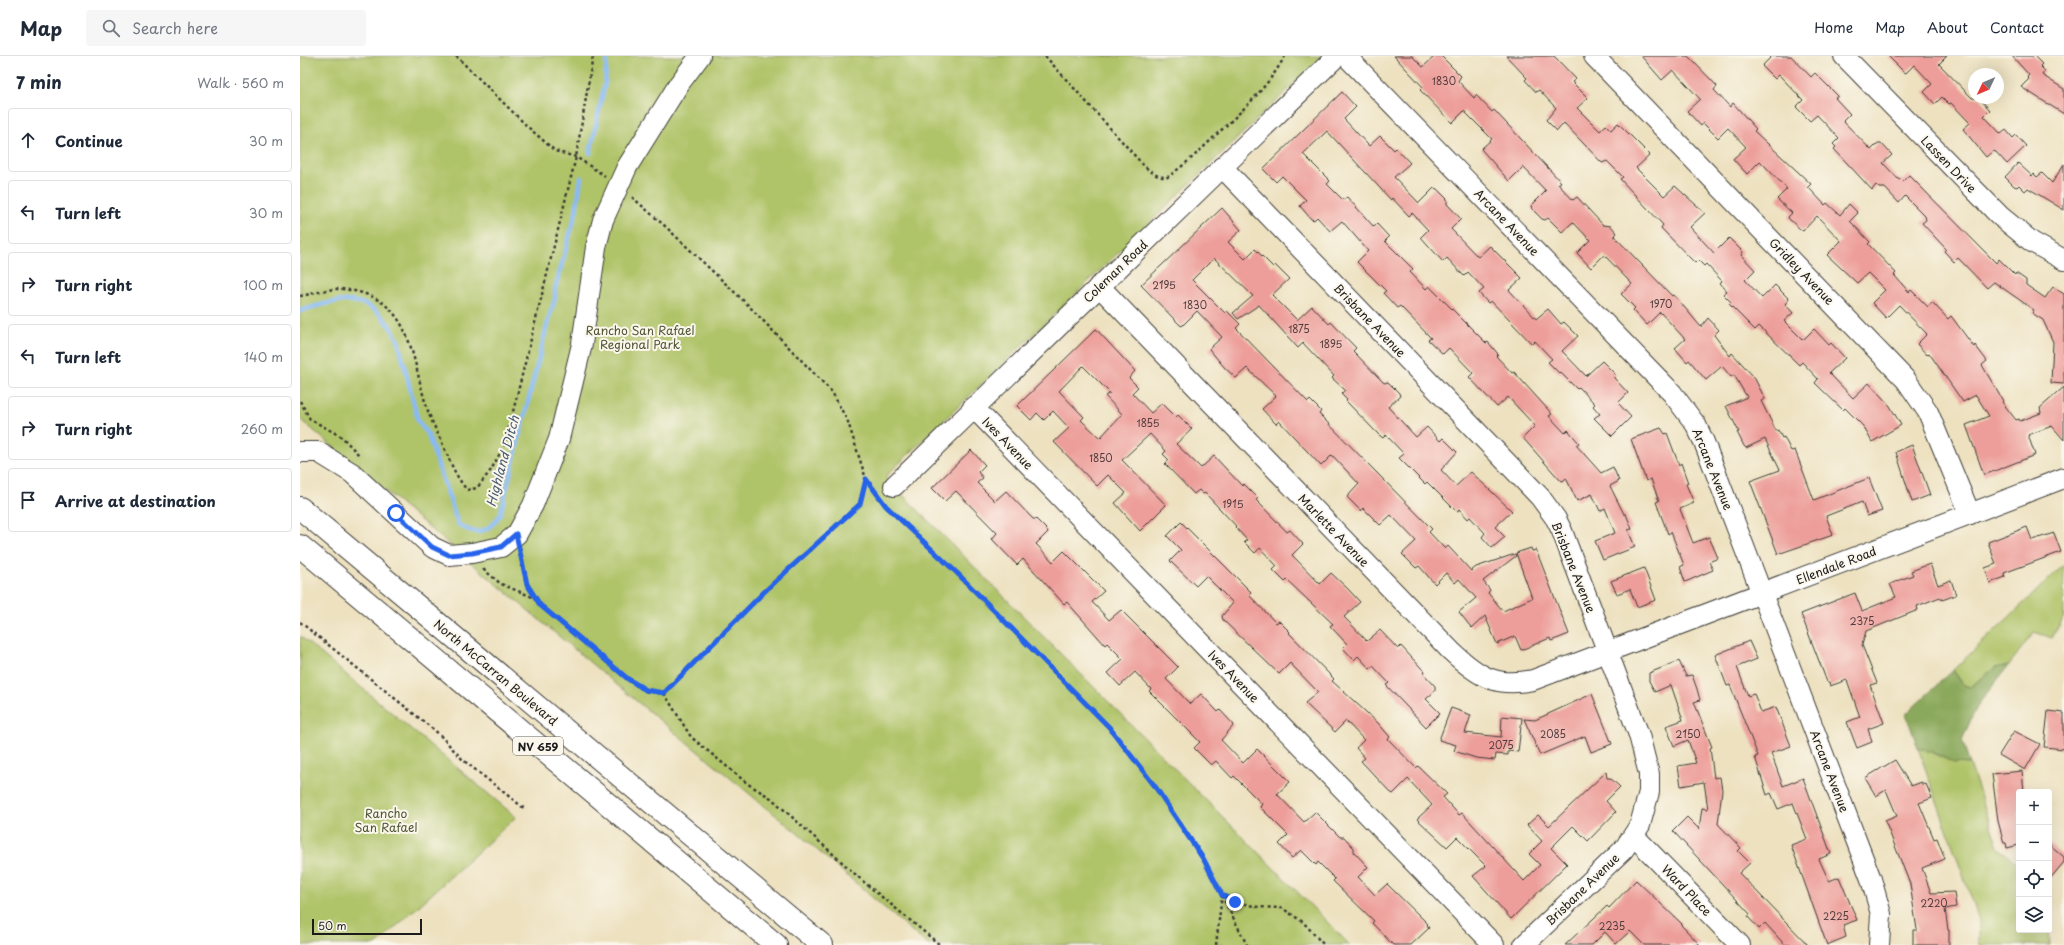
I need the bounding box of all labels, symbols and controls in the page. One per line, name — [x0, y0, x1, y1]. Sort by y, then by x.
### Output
search box — [86, 10, 366, 46]
text: Map — [20, 14, 62, 42]
text: Search here — [132, 16, 218, 39]
icon: search — [100, 17, 122, 39]
text: Home — [1814, 17, 1853, 38]
text: Map — [1875, 17, 1905, 38]
text: About — [1927, 17, 1968, 38]
text: Contact — [1990, 17, 2044, 38]
north arrow — [1968, 68, 2004, 104]
text: 7 min — [16, 69, 62, 95]
text: Walk · 560 m — [197, 73, 284, 92]
house number: 1830 — [1432, 73, 1456, 88]
icon: ahead — [17, 129, 39, 151]
text: Continue — [55, 129, 123, 152]
text: 30 m — [249, 131, 283, 150]
street label: Lassen Drive — [1917, 131, 1981, 197]
street label: Arcane Avenue — [1470, 185, 1544, 260]
icon: left — [17, 201, 39, 223]
text: Turn left — [55, 201, 121, 224]
text: 30 m — [249, 203, 283, 222]
street label: Gridley Avenue — [1765, 234, 1839, 309]
street label: Coleman Road — [1079, 236, 1151, 306]
icon: right — [17, 273, 39, 295]
text: Turn right — [55, 273, 132, 296]
text: 100 m — [243, 275, 283, 294]
house number: 2195 — [1152, 277, 1176, 292]
street label: Brisbane Avenue — [1330, 279, 1410, 361]
house number: 1970 — [1650, 296, 1672, 311]
house number: 1830 — [1183, 297, 1207, 312]
park label: Rancho San Rafael Regional Park — [586, 321, 694, 353]
house number: 1875 — [1288, 321, 1310, 336]
house number: 1895 — [1320, 336, 1343, 351]
icon: left — [17, 345, 39, 367]
text: Turn left — [55, 345, 121, 368]
text: 140 m — [244, 347, 283, 366]
water label: Highland Ditch — [481, 413, 523, 509]
street label: Ives Avenue — [978, 413, 1038, 473]
house number: 1855 — [1137, 415, 1160, 430]
icon: right — [17, 417, 39, 439]
text: Turn right — [55, 417, 132, 440]
text: 260 m — [241, 419, 283, 438]
street label: Arcane Avenue — [1688, 425, 1738, 513]
house number: 1850 — [1089, 450, 1113, 465]
icon: arrive — [17, 489, 39, 511]
text: Arrive at destination — [55, 489, 216, 512]
street label: Marlette Avenue — [1294, 489, 1374, 571]
house number: 1915 — [1222, 496, 1244, 511]
route start — [387, 504, 405, 522]
street label: Brisbane Avenue — [1548, 519, 1601, 616]
street label: Ellendale Road — [1793, 541, 1879, 589]
house number: 2375 — [1849, 613, 1875, 628]
street label: North McCarran Boulevard — [430, 615, 562, 730]
street label: Ives Avenue — [1204, 646, 1264, 706]
house number: 2085 — [1540, 726, 1566, 741]
house number: 2150 — [1675, 726, 1701, 741]
street label: Arcane Avenue — [1806, 727, 1854, 815]
road number: NV 659 — [513, 737, 563, 755]
house number: 2075 — [1488, 737, 1514, 752]
map controls — [2016, 789, 2052, 933]
button: + — [2016, 789, 2052, 825]
park label: Rancho San Rafael — [355, 804, 417, 836]
button: − — [2016, 825, 2052, 861]
street label: Brisbane Avenue — [1541, 849, 1623, 929]
street label: Ward Place — [1658, 860, 1716, 920]
button: locate — [2016, 861, 2052, 897]
route end — [1226, 893, 1244, 911]
house number: 2220 — [1920, 895, 1948, 910]
button: layers — [2016, 897, 2052, 933]
house number: 2225 — [1823, 908, 1849, 923]
scale bar — [312, 917, 422, 936]
text: 50 m — [318, 917, 347, 934]
house number: 2235 — [1599, 918, 1625, 933]

